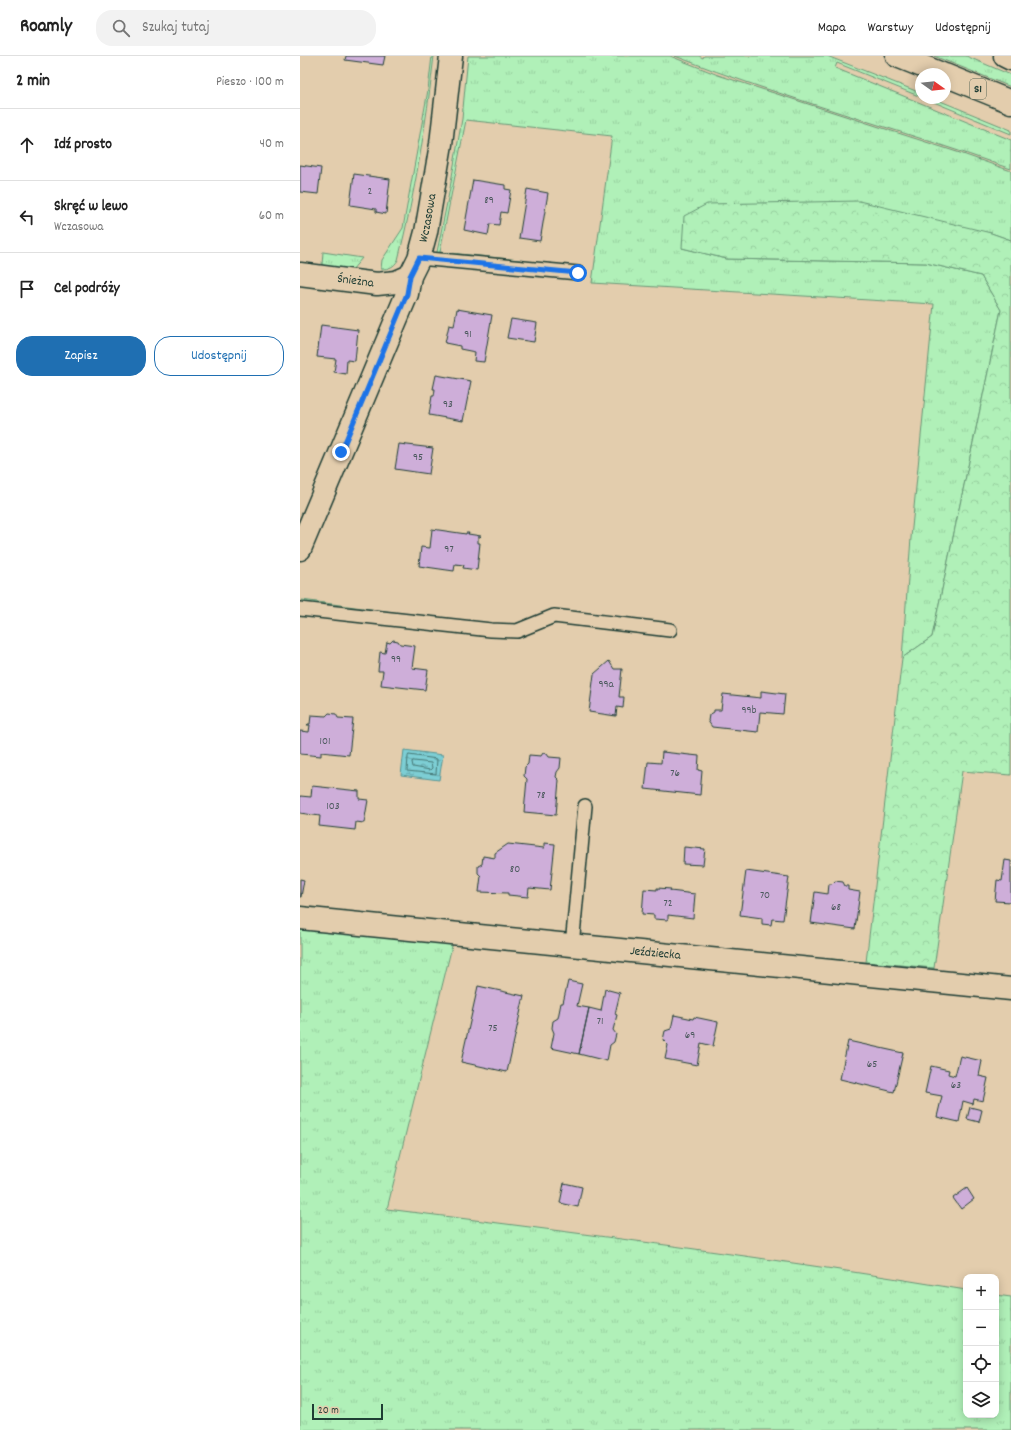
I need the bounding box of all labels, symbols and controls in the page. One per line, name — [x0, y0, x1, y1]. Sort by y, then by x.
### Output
search box — [96, 10, 376, 46]
text: Roamly — [20, 14, 72, 41]
icon: search — [110, 17, 132, 39]
text: Szukaj tutaj — [142, 17, 210, 39]
text: Mapa — [818, 18, 846, 38]
text: Warstwy — [868, 18, 913, 38]
text: Udostępnij — [935, 18, 991, 38]
north arrow — [915, 68, 951, 104]
text: 2 min — [16, 70, 50, 94]
text: Pieszo · 100 m — [216, 73, 284, 92]
road number: S1 — [970, 79, 986, 99]
icon: ahead — [16, 134, 38, 156]
text: Idź prosto — [54, 134, 112, 156]
text: 40 m — [260, 135, 284, 154]
house number: 2 — [368, 184, 373, 200]
street label: Wczasowa — [414, 191, 442, 245]
house number: 89 — [484, 193, 494, 209]
text: Skręć w lewo — [54, 196, 128, 218]
icon: left — [16, 206, 38, 228]
text: 60 m — [259, 207, 284, 226]
text: Wczasowa — [54, 218, 103, 237]
route start — [569, 264, 587, 282]
street label: Śnieżna — [336, 269, 376, 293]
icon: arrive — [16, 278, 38, 300]
text: Cel podróży — [54, 278, 120, 300]
house number: 91 — [464, 327, 472, 343]
button: Zapisz — [16, 336, 146, 376]
button: Udostępnij — [154, 336, 284, 376]
house number: 93 — [443, 397, 453, 413]
route end — [332, 443, 350, 461]
house number: 95 — [413, 450, 423, 466]
house number: 97 — [444, 542, 454, 558]
house number: 99 — [391, 652, 401, 668]
house number: 99a — [598, 677, 614, 693]
house number: 99b — [742, 703, 757, 719]
house number: 101 — [320, 734, 330, 750]
house number: 76 — [670, 766, 680, 782]
house number: 78 — [537, 788, 545, 804]
house number: 103 — [326, 799, 340, 815]
house number: 80 — [510, 862, 520, 878]
house number: 70 — [760, 888, 770, 904]
house number: 72 — [663, 896, 673, 912]
house number: 68 — [831, 900, 841, 916]
street label: Jeździecka — [629, 941, 682, 966]
house number: 71 — [597, 1014, 603, 1030]
house number: 75 — [488, 1021, 498, 1037]
house number: 69 — [685, 1028, 695, 1044]
house number: 65 — [867, 1057, 877, 1073]
house number: 63 — [951, 1078, 961, 1094]
map controls — [963, 1274, 999, 1418]
button: + — [963, 1274, 999, 1310]
button: − — [963, 1310, 999, 1346]
button: locate — [963, 1346, 999, 1382]
button: layers — [963, 1382, 999, 1418]
scale bar — [312, 1402, 383, 1421]
text: 20 m — [318, 1403, 339, 1419]

